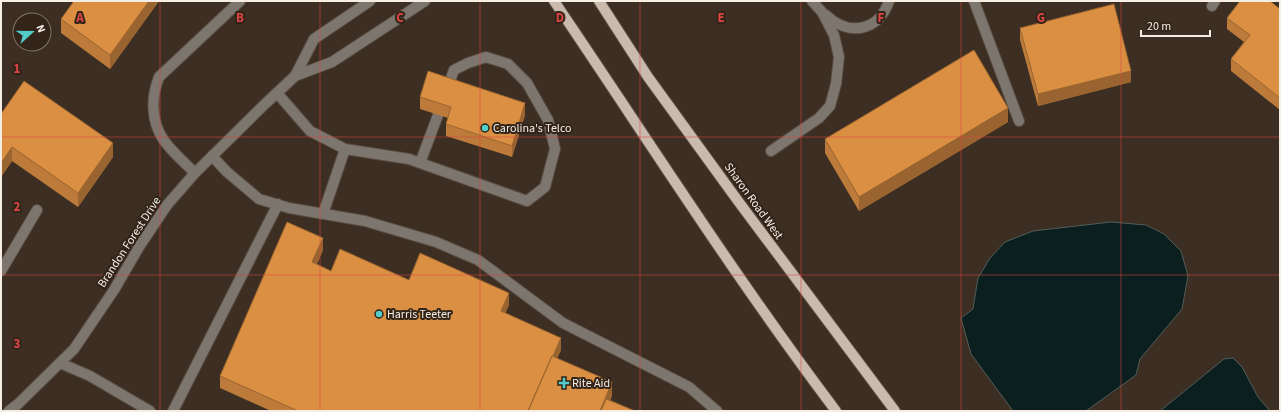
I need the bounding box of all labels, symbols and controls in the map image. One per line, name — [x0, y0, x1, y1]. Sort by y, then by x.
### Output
text: A — [75, 9, 84, 27]
text: B — [236, 9, 244, 27]
text: C — [396, 9, 404, 27]
text: D — [556, 9, 564, 27]
text: E — [717, 9, 725, 27]
text: F — [878, 9, 885, 27]
text: G — [1037, 9, 1045, 27]
north arrow — [12, 12, 52, 52]
scale bar — [1141, 12, 1210, 38]
text: 20 m — [1147, 18, 1171, 35]
text: N — [33, 22, 49, 35]
text: 1 — [14, 60, 21, 78]
place label: Carolina's Telco — [493, 120, 572, 137]
marker: Carolina's Telco — [480, 123, 490, 133]
street label: Sharon Road West — [720, 160, 787, 243]
street label: Brandon Forest Drive — [94, 193, 165, 291]
text: 2 — [14, 198, 21, 216]
place label: Harris Teeter — [387, 306, 452, 323]
marker: Harris Teeter — [374, 309, 384, 319]
text: 3 — [14, 335, 21, 353]
place label: Rite Aid — [572, 375, 610, 392]
marker: Rite Aid — [559, 378, 569, 388]

